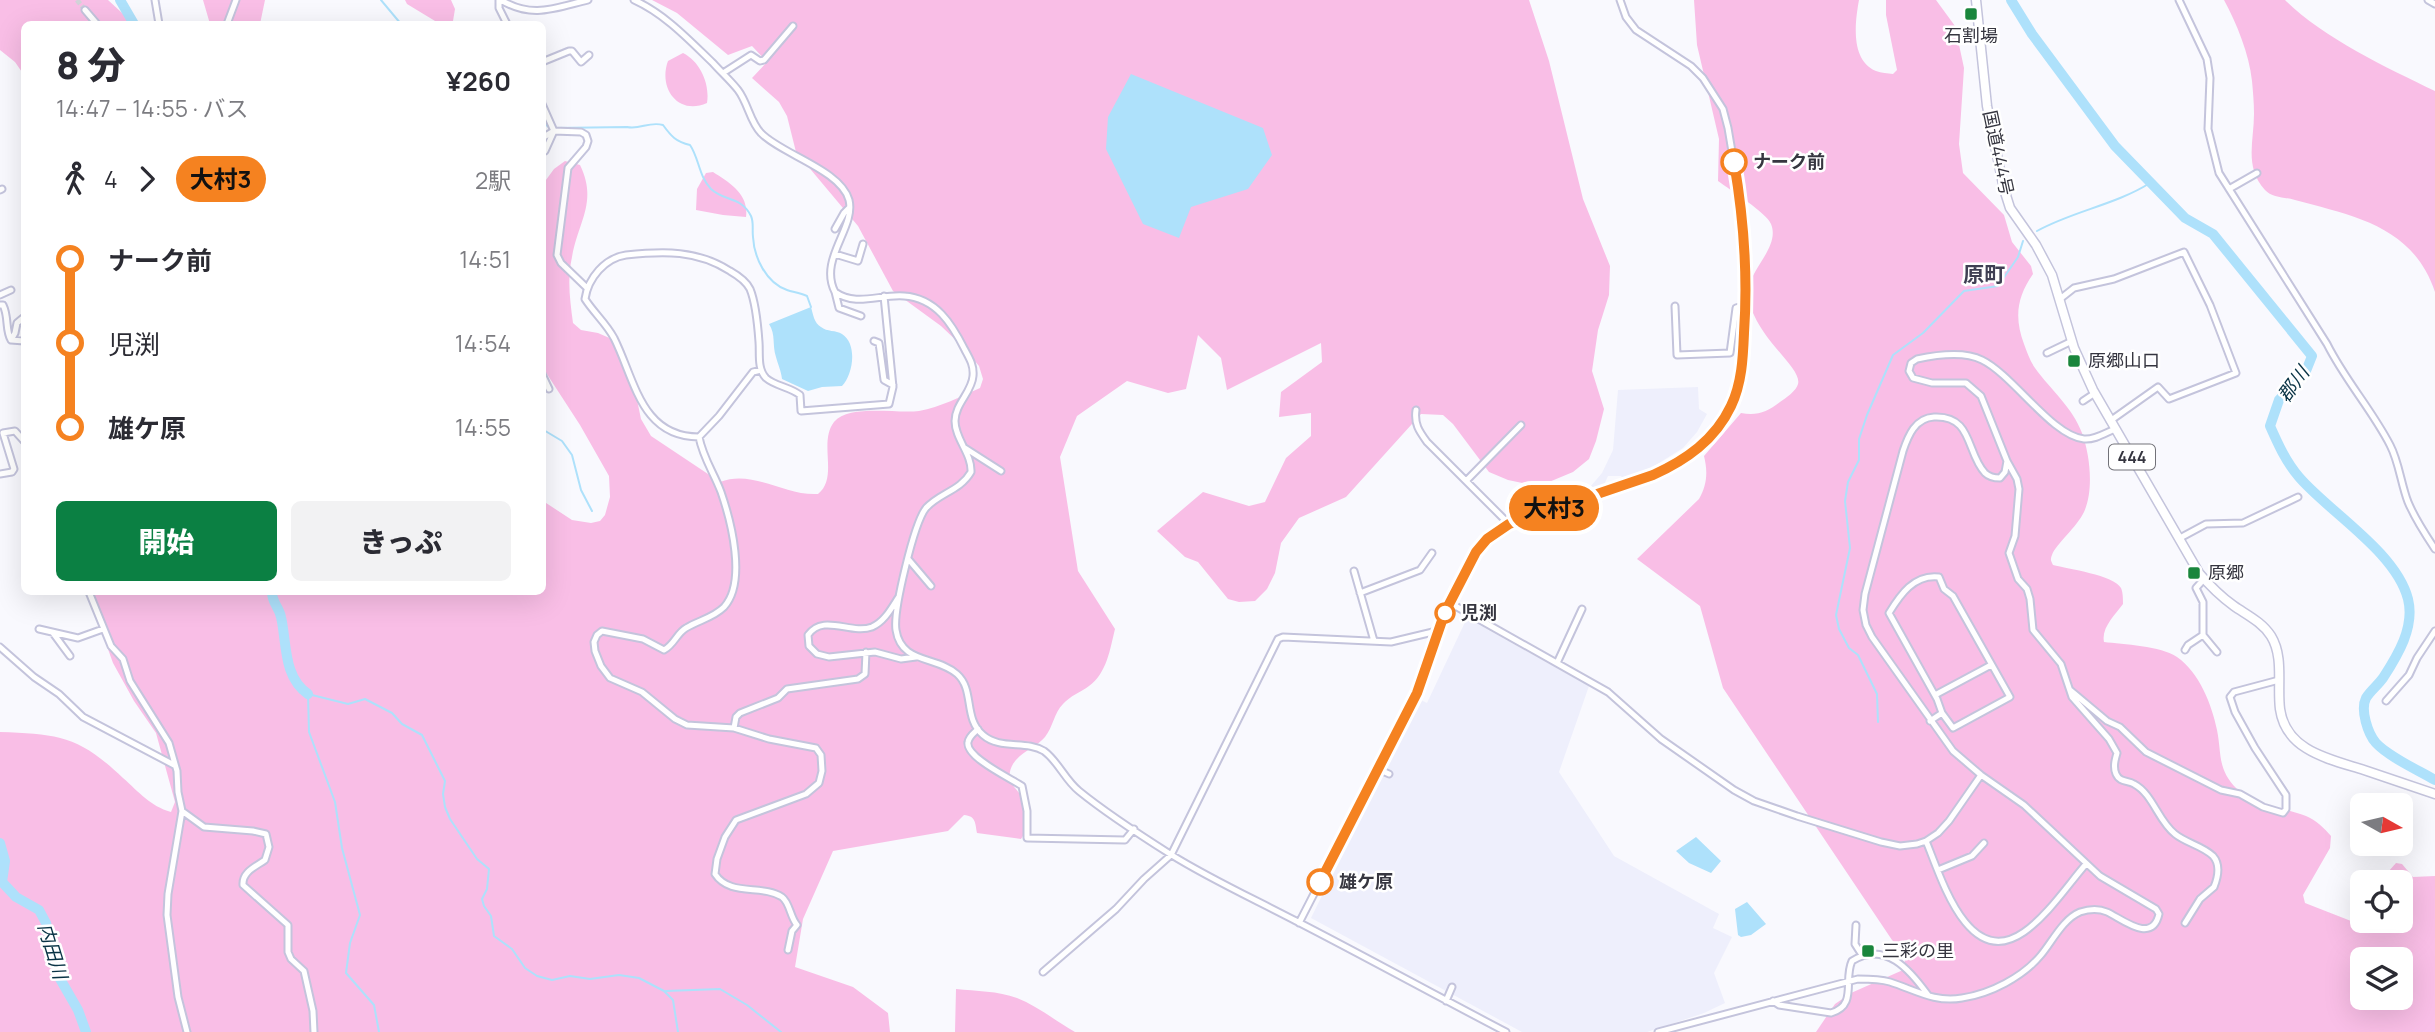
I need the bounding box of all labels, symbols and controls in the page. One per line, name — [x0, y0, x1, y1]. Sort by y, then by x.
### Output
marker: 石割場 — [1963, 6, 1979, 22]
place label: 石割場 — [1944, 23, 1998, 47]
text: 8 分 — [56, 38, 125, 90]
text: ¥260 — [446, 63, 511, 99]
text: 14:47 – 14:55 · バス — [56, 92, 249, 124]
street label: 国道444号 — [1978, 108, 2020, 197]
marker: ナーク前 — [1721, 149, 1747, 175]
place label: ナーク前 — [1753, 149, 1825, 173]
icon: walk — [56, 160, 94, 198]
icon: forward — [128, 160, 166, 198]
text: 大村3 — [190, 162, 252, 195]
text: 4 — [104, 163, 118, 195]
text: 2駅 — [475, 164, 511, 196]
text: ナーク前 — [108, 242, 212, 278]
text: 14:51 — [459, 243, 511, 275]
district label: 原町 — [1963, 260, 2005, 288]
text: 児渕 — [108, 326, 160, 362]
text: 14:54 — [455, 327, 511, 359]
place label: 原郷山口 — [2088, 348, 2160, 372]
marker: 原郷山口 — [2066, 353, 2082, 369]
water label: 郡川 — [2271, 359, 2316, 407]
text: 雄ケ原 — [108, 410, 186, 446]
text: 14:55 — [455, 411, 511, 443]
road number: 444 — [2109, 445, 2155, 470]
line badge: 大村3 — [1514, 485, 1594, 531]
text: 大村3 — [1523, 491, 1585, 524]
button: 開始 — [56, 501, 277, 581]
button: きっぷ — [291, 501, 511, 581]
place label: 原郷 — [2208, 560, 2244, 584]
marker: 原郷 — [2186, 565, 2202, 581]
place label: 児渕 — [1461, 600, 1497, 624]
marker: 児渕 — [1435, 603, 1455, 623]
north arrow — [2350, 793, 2413, 856]
map controls — [2350, 793, 2413, 1010]
marker: 雄ケ原 — [1307, 869, 1333, 895]
place label: 雄ケ原 — [1339, 869, 1393, 893]
button: locate — [2350, 870, 2413, 933]
water label: 内田川 — [32, 920, 74, 984]
place label: 三彩の里 — [1882, 938, 1954, 962]
marker: 三彩の里 — [1860, 943, 1876, 959]
button: layers — [2350, 947, 2413, 1010]

